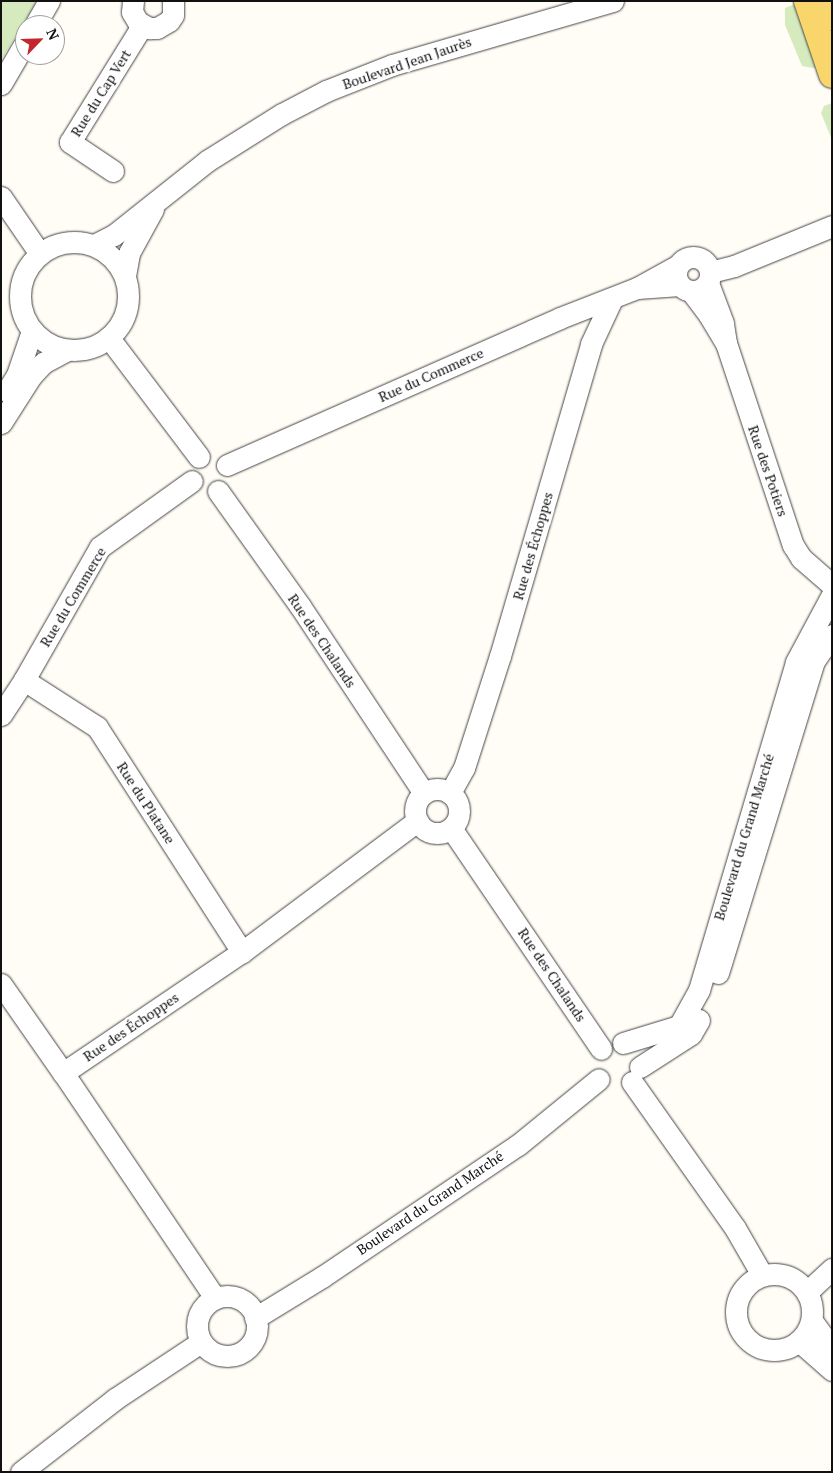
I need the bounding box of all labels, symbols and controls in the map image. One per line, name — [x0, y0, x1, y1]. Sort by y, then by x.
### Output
north arrow — [15, 15, 65, 65]
text: N — [42, 25, 64, 43]
street label: Boulevard Jean Jaurès — [340, 33, 474, 93]
street label: Rue du Cap Vert — [67, 46, 135, 140]
street label: Rue du Commerce — [376, 344, 486, 406]
street label: Rue des Potiers — [745, 423, 791, 519]
street label: Rue des Échoppes — [510, 490, 556, 602]
street label: Rue du Commerce — [37, 544, 109, 650]
street label: Rue des Chalands — [284, 591, 360, 691]
street label: Boulevard du Grand Marché — [711, 752, 777, 922]
street label: Rue du Platane — [113, 759, 179, 847]
street label: Rue des Chalands — [514, 925, 590, 1025]
street label: Rue des Échoppes — [80, 989, 182, 1065]
street label: Boulevard du Grand Marché — [353, 1148, 507, 1258]

